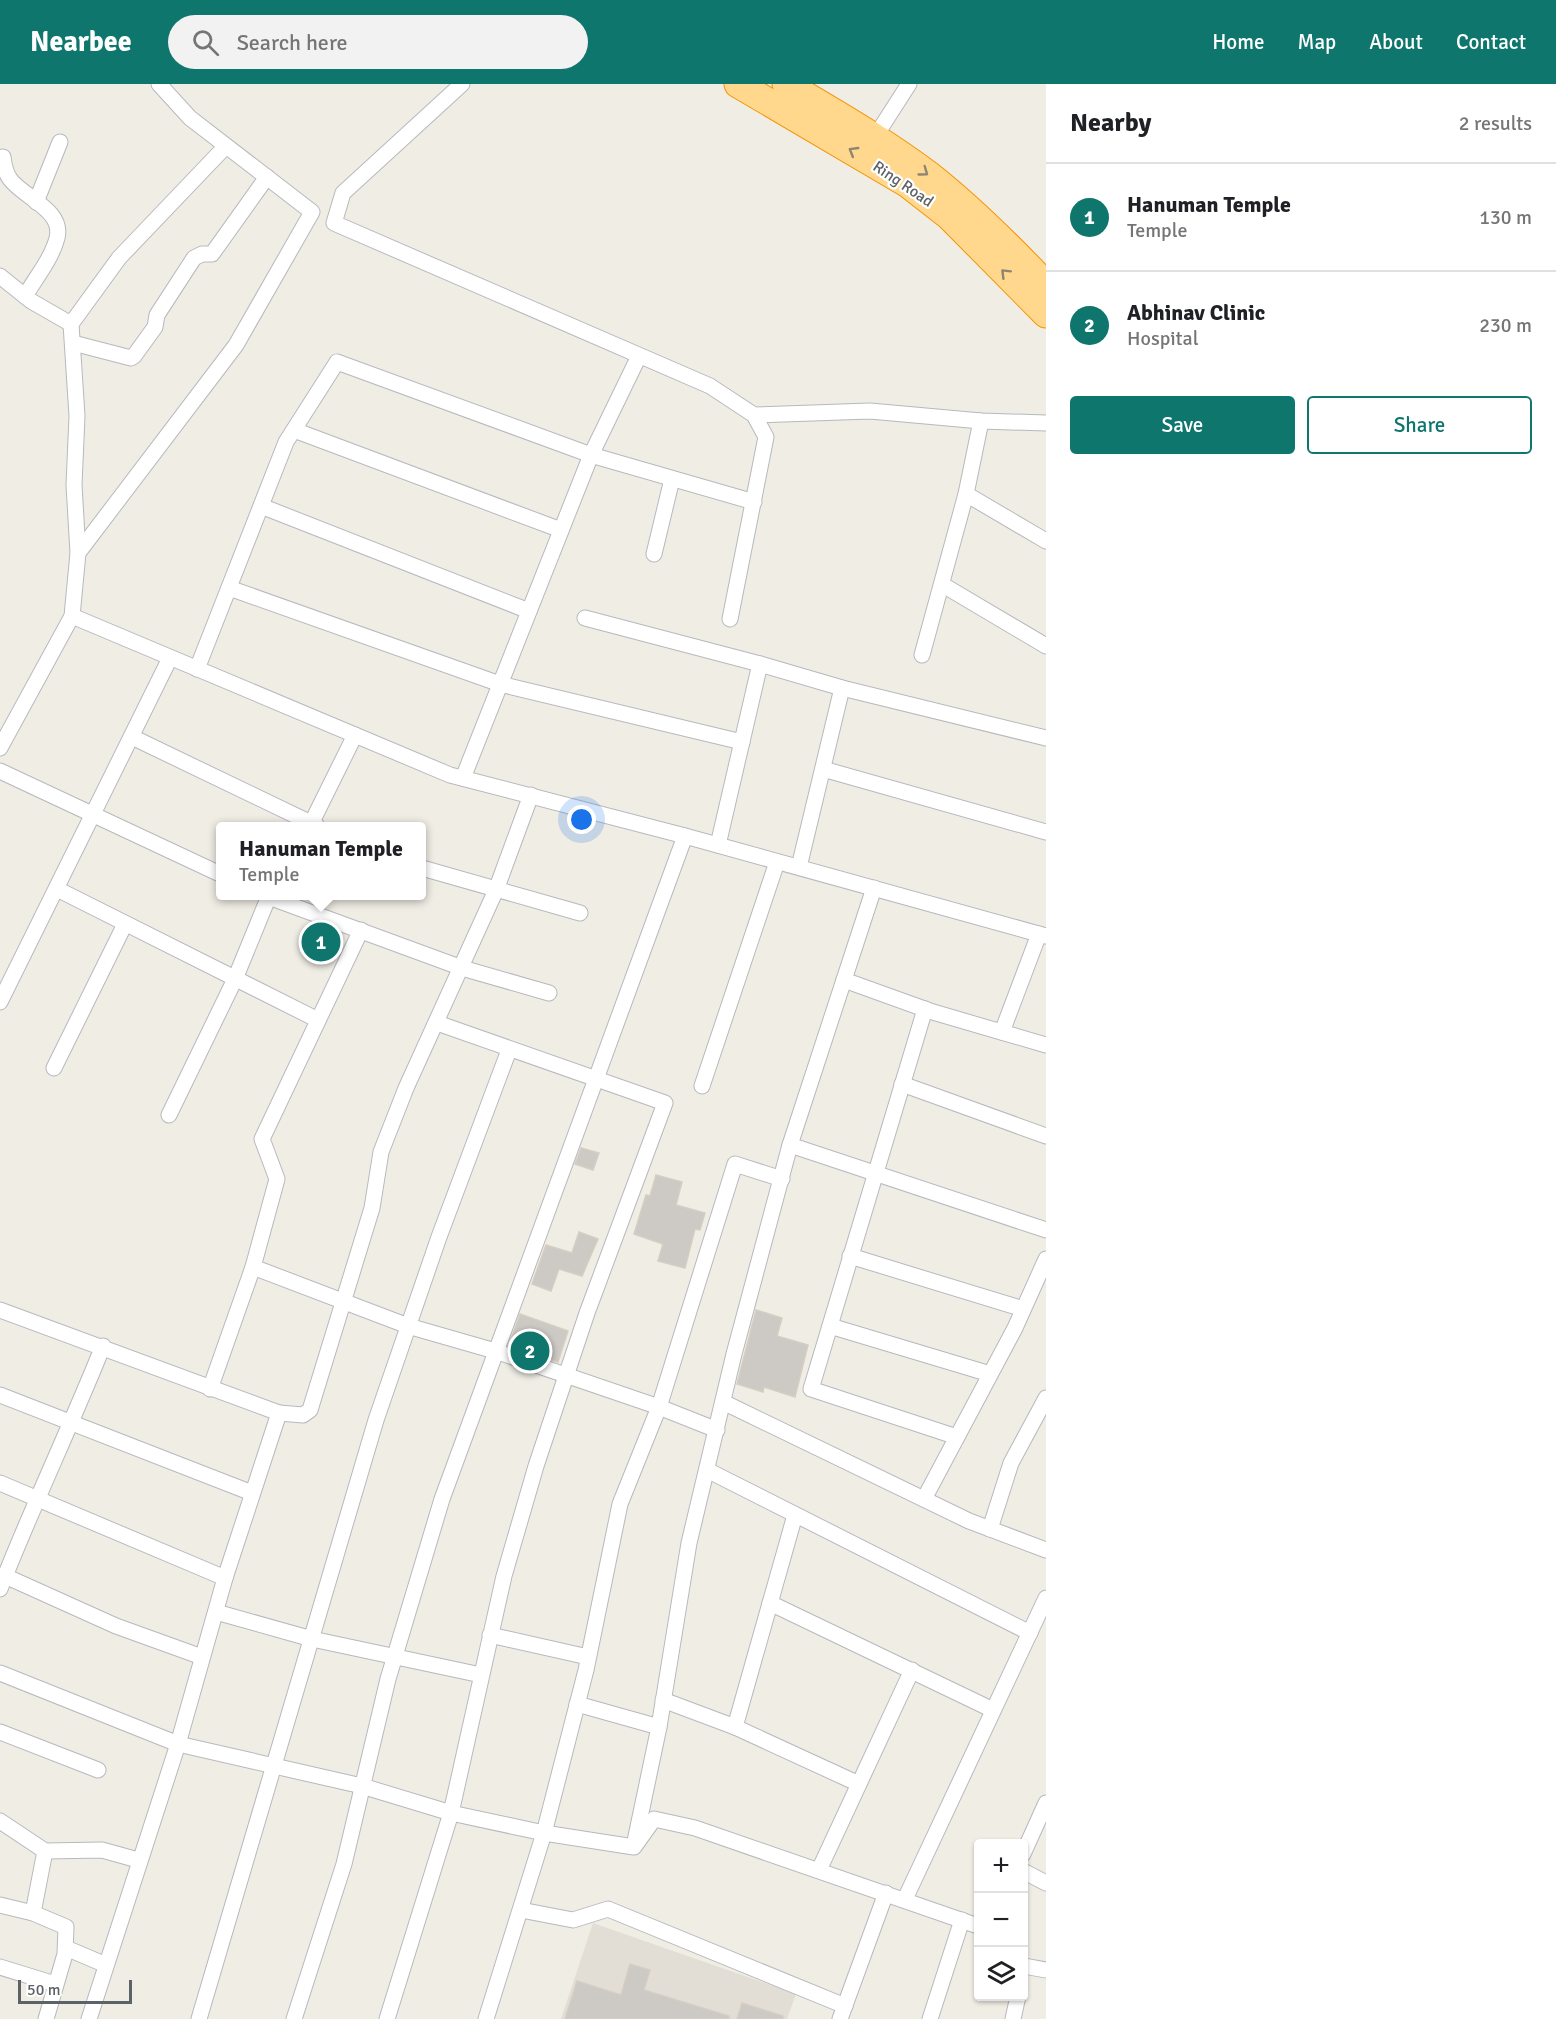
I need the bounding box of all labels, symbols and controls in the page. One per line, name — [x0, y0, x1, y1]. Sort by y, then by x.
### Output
search box — [168, 15, 588, 69]
text: Nearbee — [30, 25, 132, 59]
icon: search — [189, 26, 222, 59]
text: Search here — [237, 29, 348, 56]
text: Home — [1212, 29, 1265, 55]
text: Map — [1298, 29, 1336, 55]
text: About — [1369, 29, 1423, 55]
text: Contact — [1456, 29, 1526, 55]
text: Nearby — [1070, 107, 1151, 139]
text: 2 results — [1459, 111, 1532, 136]
one-way arrow — [849, 147, 859, 159]
street label: Ring Road — [869, 156, 937, 212]
one-way arrow — [917, 164, 928, 175]
text: Hanuman Temple — [1127, 191, 1291, 218]
text: 1 — [1084, 205, 1095, 230]
text: 130 m — [1479, 205, 1532, 230]
text: Temple — [1127, 218, 1187, 243]
one-way arrow — [1001, 269, 1012, 280]
text: Abhinav Clinic — [1127, 299, 1265, 326]
text: 2 — [1084, 313, 1095, 338]
text: 230 m — [1479, 313, 1532, 338]
text: Hospital — [1127, 326, 1199, 351]
button: Save — [1070, 396, 1295, 454]
button: Share — [1307, 396, 1532, 454]
your location — [567, 805, 596, 834]
popup — [216, 822, 426, 900]
text: Hanuman Temple — [239, 835, 403, 862]
text: Temple — [239, 862, 299, 887]
pin: 1 — [302, 920, 340, 964]
pin: 2 — [510, 1328, 550, 1374]
map controls — [974, 1839, 1028, 2001]
button: + — [974, 1839, 1028, 1893]
button: − — [974, 1893, 1028, 1947]
button: layers — [974, 1947, 1028, 2001]
scale bar — [18, 1977, 132, 2004]
text: 50 m — [27, 1980, 61, 2000]

